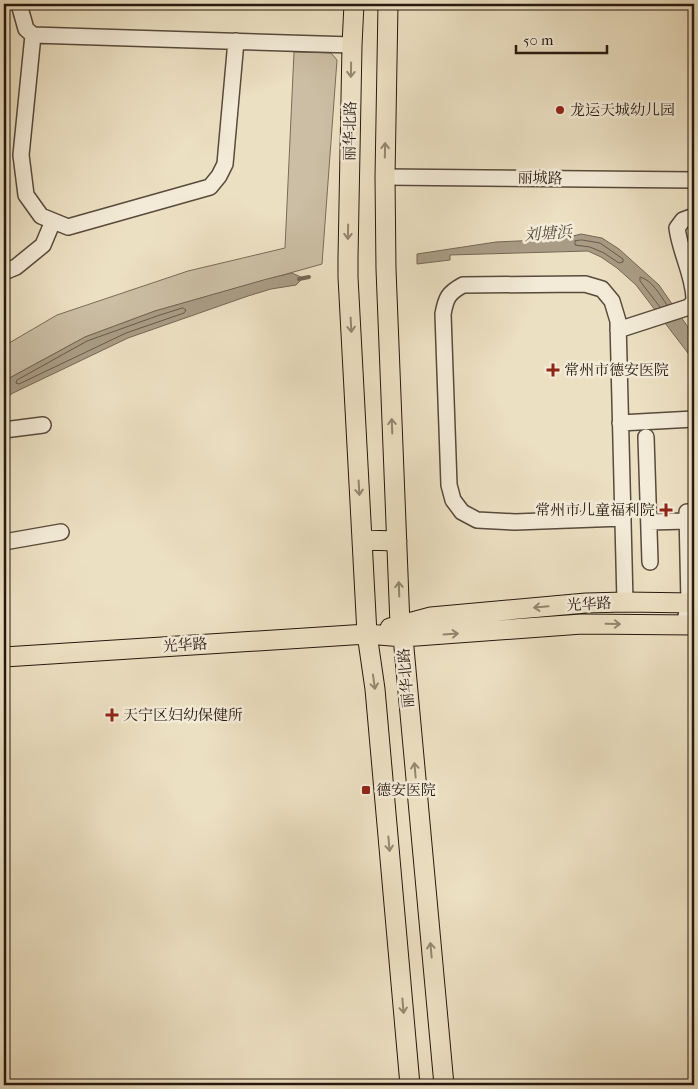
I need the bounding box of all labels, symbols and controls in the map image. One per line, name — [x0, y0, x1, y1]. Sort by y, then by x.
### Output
scale bar — [516, 22, 607, 54]
text: 50 m — [523, 31, 554, 49]
one-way arrow — [346, 62, 356, 78]
street label: 丽华北路 — [340, 101, 360, 161]
place label: 龙运天城幼儿园 — [570, 101, 675, 119]
marker: 龙运天城幼儿园 — [554, 104, 566, 116]
one-way arrow — [381, 142, 390, 158]
street label: 丽城路 — [517, 169, 563, 187]
water label: 刘塘浜 — [523, 222, 575, 244]
one-way arrow — [343, 224, 353, 240]
one-way arrow — [346, 317, 355, 333]
place label: 常州市德安医院 — [564, 361, 669, 379]
marker: 常州市德安医院 — [546, 363, 560, 377]
one-way arrow — [388, 419, 397, 435]
one-way arrow — [355, 479, 364, 495]
place label: 常州市儿童福利院 — [535, 501, 655, 519]
marker: 常州市儿童福利院 — [659, 503, 673, 517]
one-way arrow — [394, 581, 403, 597]
street label: 光华路 — [566, 594, 612, 614]
one-way arrow — [533, 602, 549, 612]
one-way arrow — [605, 619, 621, 629]
one-way arrow — [443, 629, 459, 638]
street label: 光华路 — [162, 634, 208, 656]
street label: 丽华北路 — [394, 647, 418, 709]
one-way arrow — [369, 674, 379, 690]
place label: 天宁区妇幼保健所 — [123, 706, 243, 724]
marker: 天宁区妇幼保健所 — [105, 708, 119, 722]
one-way arrow — [410, 763, 420, 779]
place label: 德安医院 — [376, 781, 436, 799]
marker: 德安医院 — [360, 784, 372, 796]
one-way arrow — [384, 836, 393, 852]
one-way arrow — [427, 942, 436, 958]
one-way arrow — [398, 998, 408, 1014]

